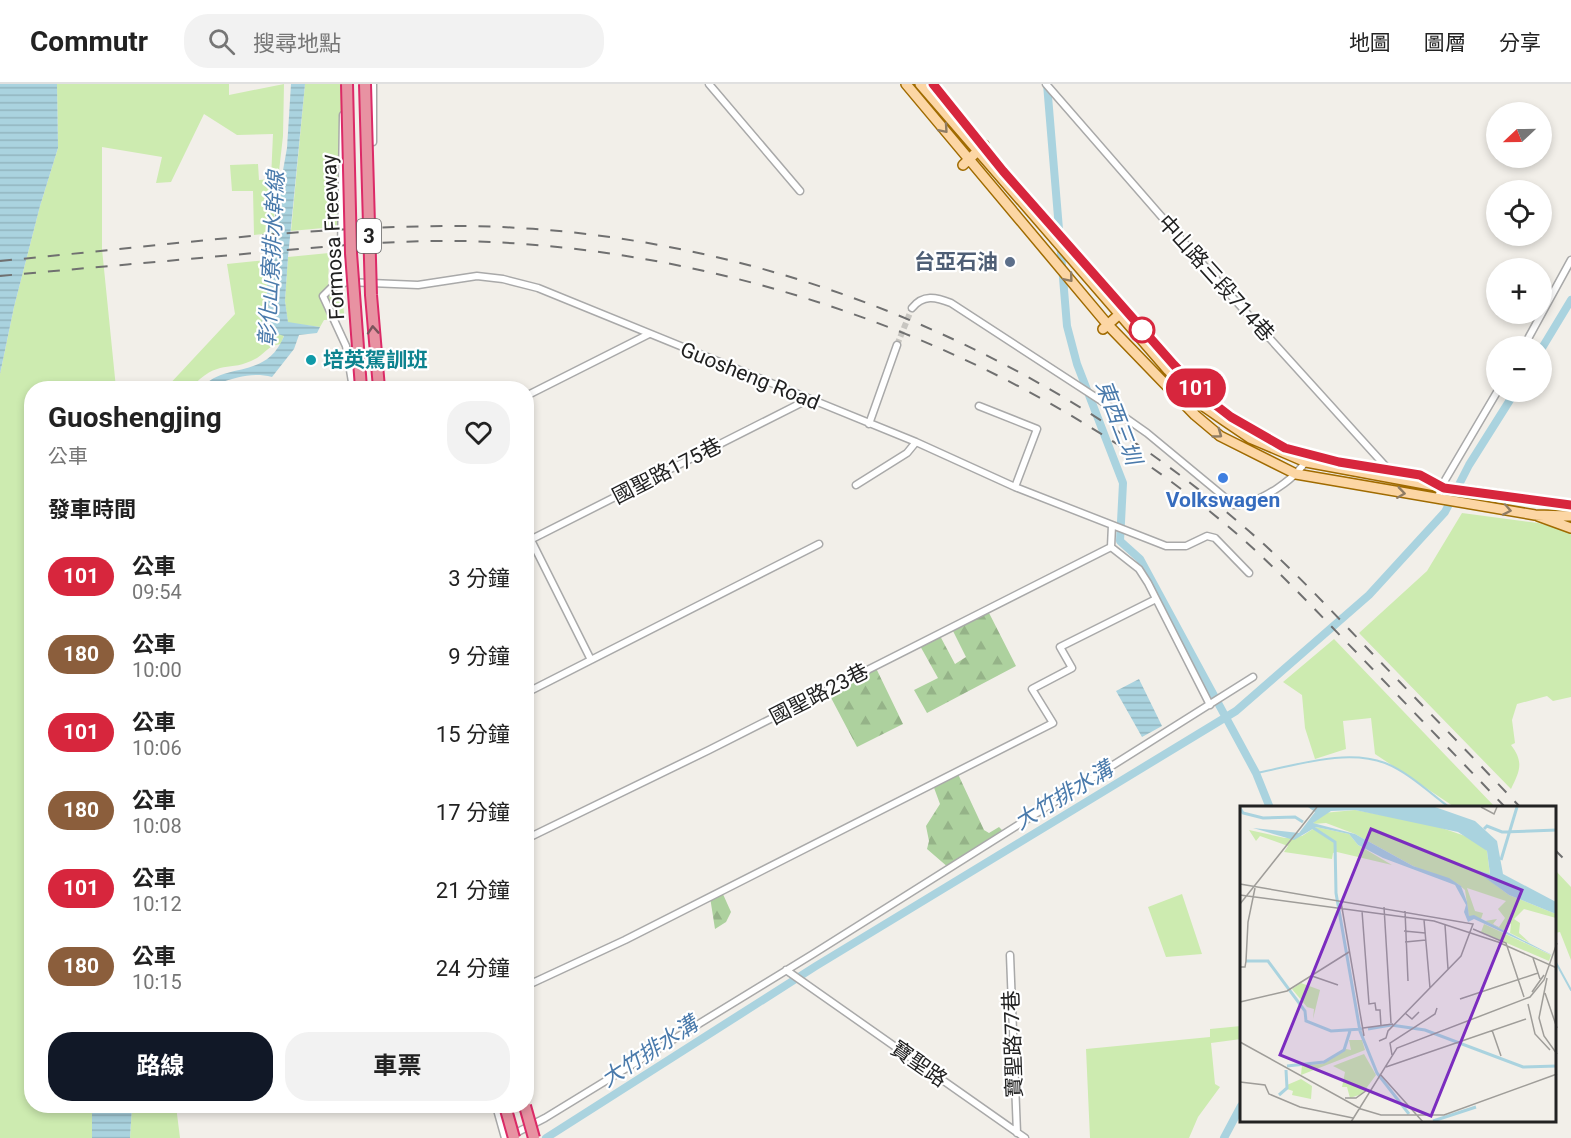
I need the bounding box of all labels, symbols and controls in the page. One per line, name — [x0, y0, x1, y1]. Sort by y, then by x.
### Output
search box — [184, 14, 604, 68]
text: Commutr — [30, 25, 148, 58]
icon: search — [205, 25, 238, 58]
text: 搜尋地點 — [253, 31, 341, 56]
text: 地圖 — [1349, 31, 1391, 55]
text: 圖層 — [1424, 31, 1466, 55]
text: 分享 — [1499, 31, 1541, 55]
north arrow — [1486, 102, 1552, 168]
map controls — [1486, 102, 1552, 402]
one-way arrow — [937, 122, 948, 133]
street label: Formosa Freeway — [317, 153, 349, 320]
water label: 彰化山寮排水幹線 — [254, 168, 289, 348]
button: locate — [1486, 180, 1552, 246]
street label: 中山路三段714巷 — [1153, 210, 1279, 346]
road number: 3 — [357, 219, 381, 253]
place label: 台亞石油 — [914, 250, 998, 274]
marker: 台亞石油 — [1003, 255, 1017, 269]
button: + — [1486, 258, 1552, 324]
one-way arrow — [1062, 271, 1073, 282]
unlabelled marker — [1129, 317, 1155, 343]
one-way arrow — [367, 326, 380, 335]
button: − — [1486, 336, 1552, 402]
street label: Guosheng Road — [677, 337, 823, 415]
place label: 培英駕訓班 — [323, 348, 428, 372]
marker: 培英駕訓班 — [304, 353, 318, 367]
line badge: 101 — [1162, 368, 1230, 408]
text: 101 — [1178, 376, 1214, 400]
water label: 東西三圳 — [1091, 377, 1147, 471]
text: Guoshengjing — [48, 401, 222, 434]
button: heart — [447, 401, 510, 464]
one-way arrow — [1212, 427, 1223, 438]
street label: 國聖路175巷 — [608, 433, 726, 509]
text: 公車 — [48, 444, 88, 468]
marker: Volkswagen — [1216, 471, 1230, 485]
one-way arrow — [1397, 486, 1406, 498]
place label: Volkswagen — [1166, 488, 1280, 512]
text: 發車時間 — [48, 497, 136, 522]
one-way arrow — [1501, 503, 1511, 516]
text: 公車 — [132, 554, 176, 579]
text: 101 — [63, 564, 99, 588]
text: 3 分鐘 — [448, 566, 510, 591]
text: 09:54 — [132, 580, 182, 604]
text: 公車 — [132, 632, 176, 657]
text: 180 — [63, 642, 99, 666]
text: 9 分鐘 — [448, 644, 510, 669]
text: 10:00 — [132, 658, 182, 682]
street label: 國聖路23巷 — [766, 659, 872, 729]
text: 公車 — [132, 710, 176, 735]
text: 101 — [63, 720, 99, 744]
text: 15 分鐘 — [436, 722, 510, 747]
text: 10:06 — [132, 736, 182, 760]
water label: 大竹排水溝 — [1010, 755, 1119, 834]
text: 公車 — [132, 788, 176, 813]
text: 180 — [63, 798, 99, 822]
text: 17 分鐘 — [436, 800, 510, 825]
inset map — [1240, 806, 1556, 1123]
text: 10:08 — [132, 814, 182, 838]
text: 公車 — [132, 866, 176, 891]
text: 101 — [63, 876, 99, 900]
text: 21 分鐘 — [436, 878, 510, 903]
text: 10:12 — [132, 892, 182, 916]
text: 公車 — [132, 944, 176, 969]
text: 180 — [63, 954, 99, 978]
text: 24 分鐘 — [436, 956, 510, 981]
text: 10:15 — [132, 970, 182, 994]
street label: 寶聖路77巷 — [999, 990, 1027, 1098]
water label: 大竹排水溝 — [596, 1009, 705, 1092]
button: 路線 — [48, 1032, 273, 1101]
button: 車票 — [285, 1032, 510, 1101]
street label: 寶聖路 — [886, 1036, 952, 1092]

